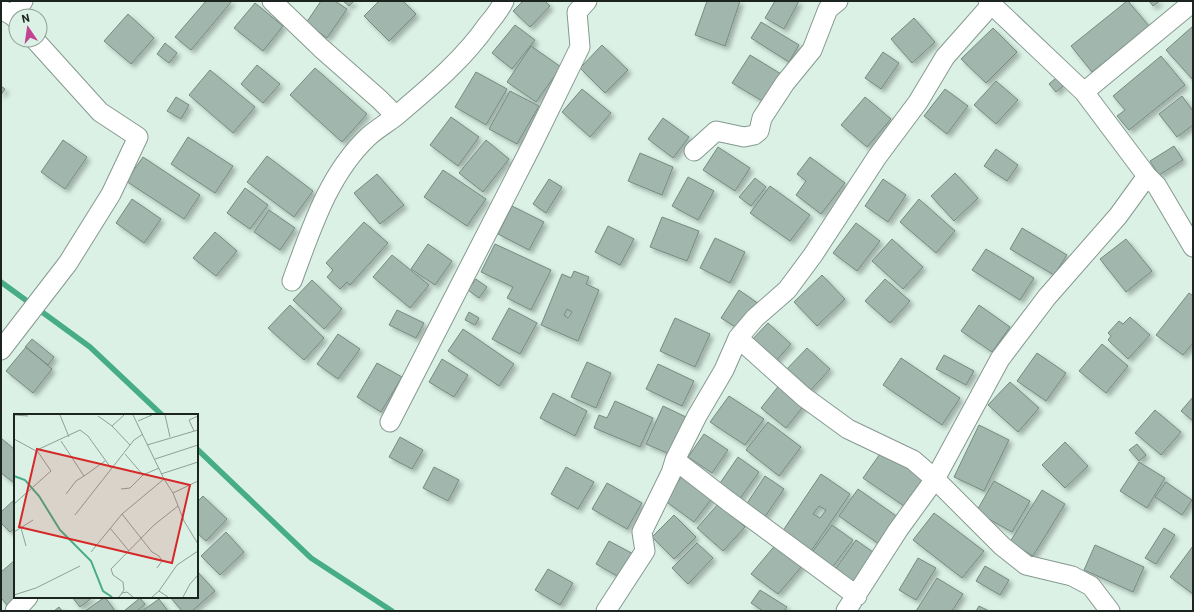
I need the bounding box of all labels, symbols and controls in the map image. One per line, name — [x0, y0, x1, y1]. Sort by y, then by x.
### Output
north arrow — [8, 8, 48, 48]
text: N — [21, 11, 31, 26]
inset map — [14, 414, 198, 598]

